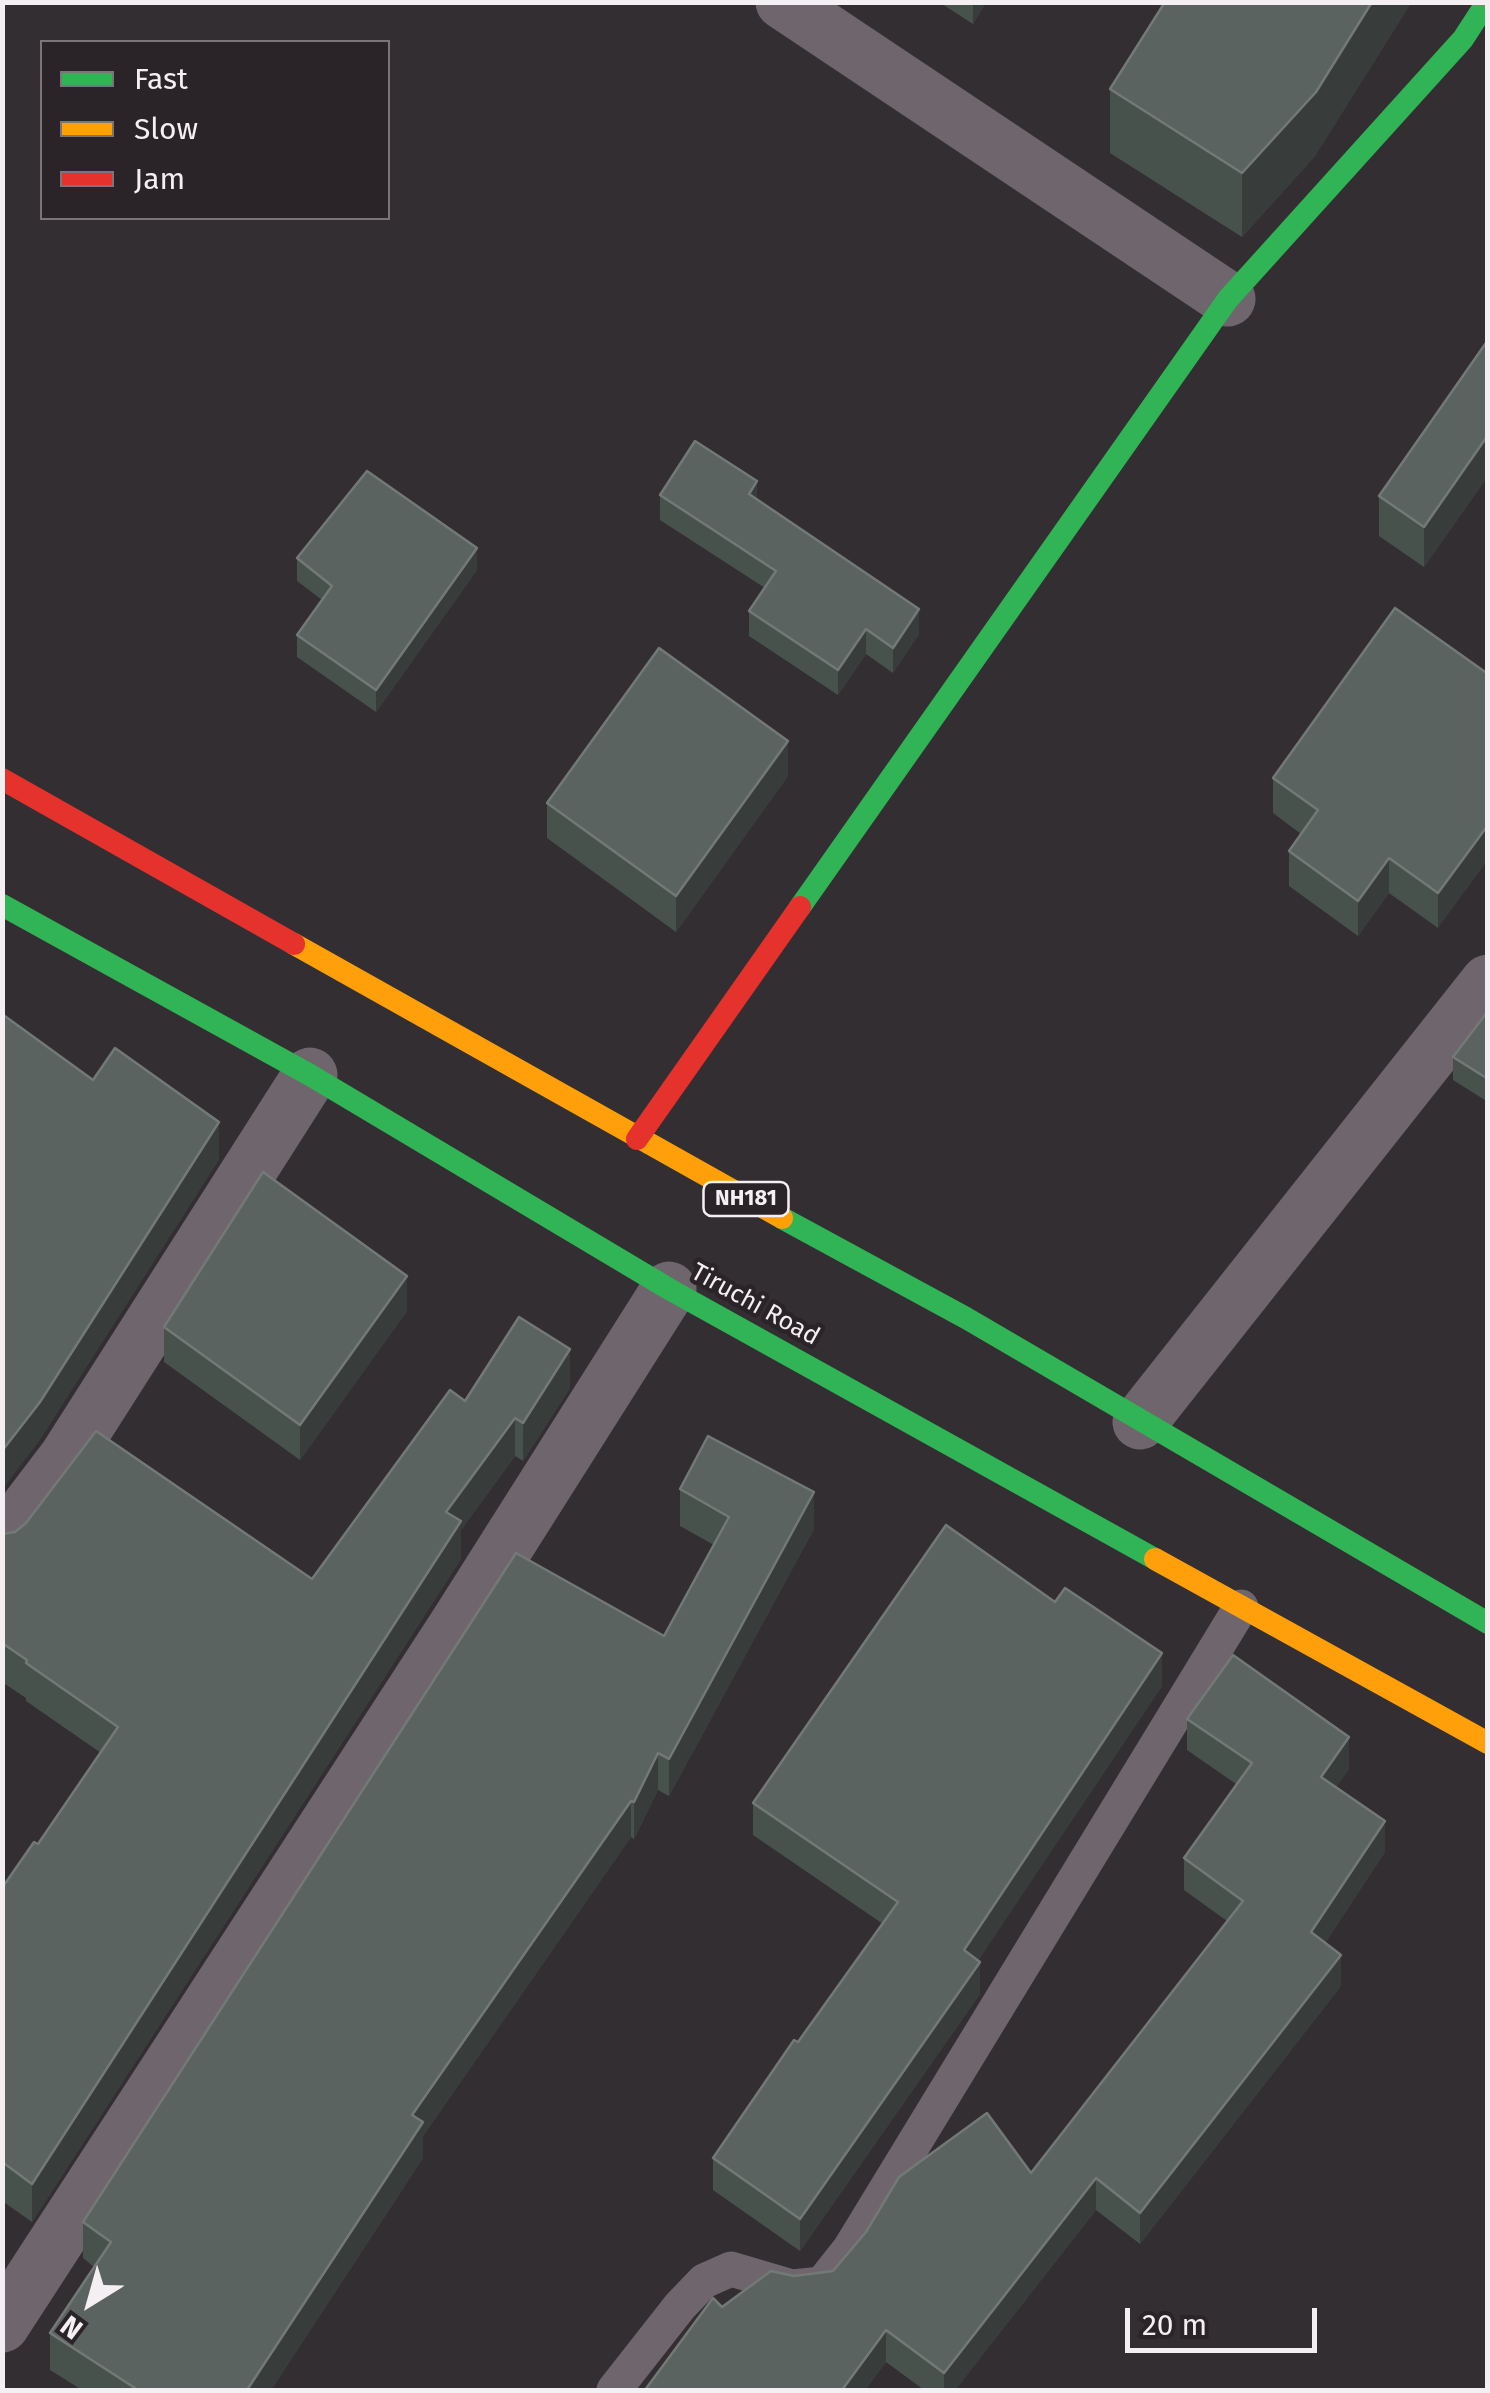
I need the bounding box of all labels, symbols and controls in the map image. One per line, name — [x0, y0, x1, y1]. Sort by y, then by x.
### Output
legend — [40, 40, 390, 220]
text: Fast — [134, 61, 188, 97]
text: Slow — [134, 111, 198, 147]
text: Jam — [134, 161, 185, 197]
road number: NH181 — [704, 1182, 788, 1216]
street label: Tiruchi Road — [686, 1257, 824, 1353]
north arrow — [40, 2253, 140, 2353]
scale bar — [1130, 2288, 1322, 2350]
text: 20 m — [1142, 2307, 1207, 2343]
text: N — [54, 2309, 89, 2346]

